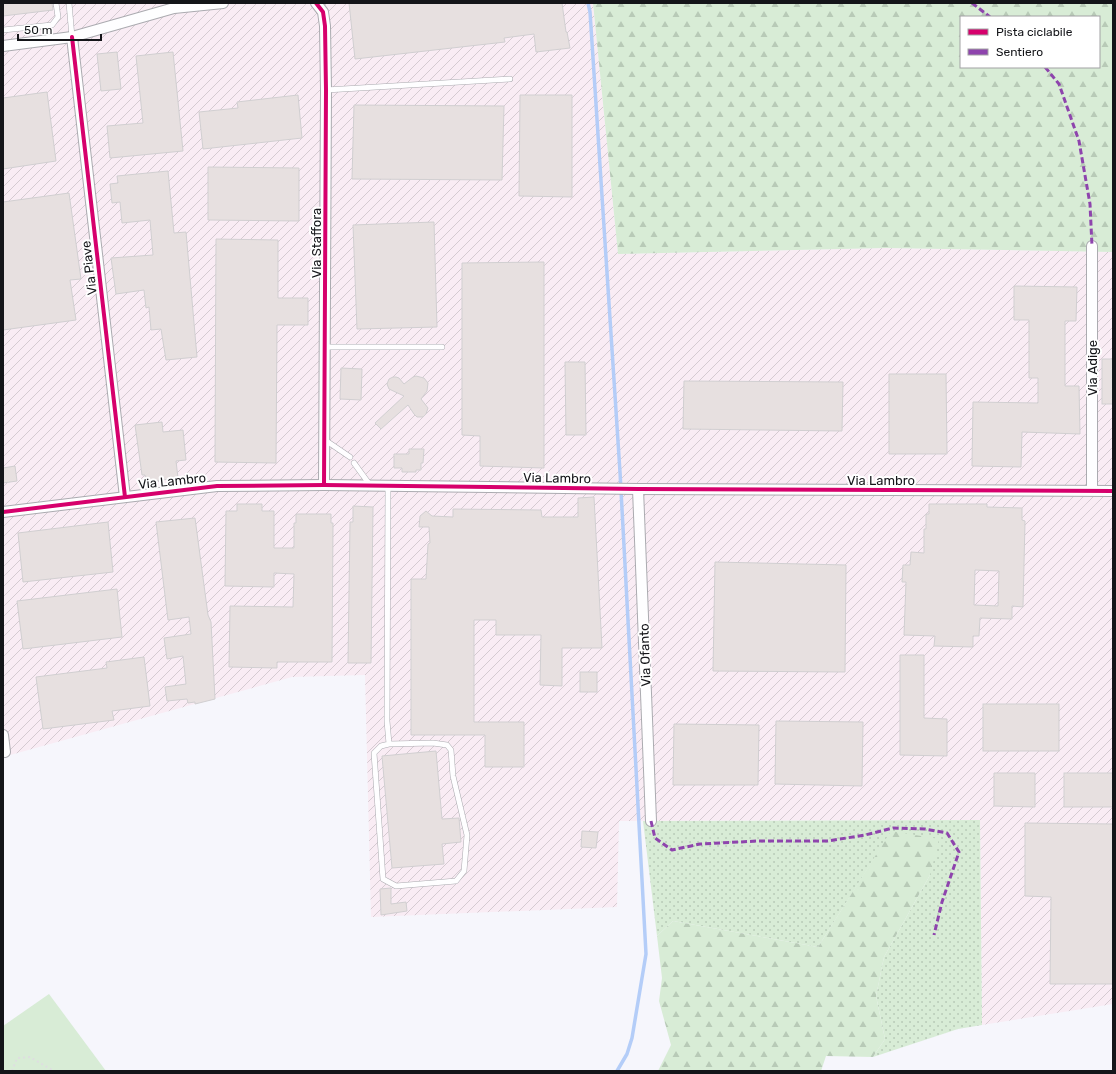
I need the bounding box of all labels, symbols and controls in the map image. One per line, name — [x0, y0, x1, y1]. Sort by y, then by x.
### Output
scale bar — [18, 16, 101, 42]
legend — [960, 16, 1100, 68]
text: 50 m — [24, 23, 52, 37]
text: Pista ciclabile — [996, 25, 1073, 39]
text: Sentiero — [996, 45, 1043, 59]
street label: Via Staffora — [309, 208, 324, 278]
street label: Via Piave — [78, 240, 100, 296]
street label: Via Adige — [1085, 340, 1101, 396]
street label: Via Lambro — [137, 470, 207, 492]
street label: Via Lambro — [523, 470, 591, 486]
street label: Via Lambro — [847, 473, 915, 488]
street label: Via Ofanto — [636, 623, 654, 687]

